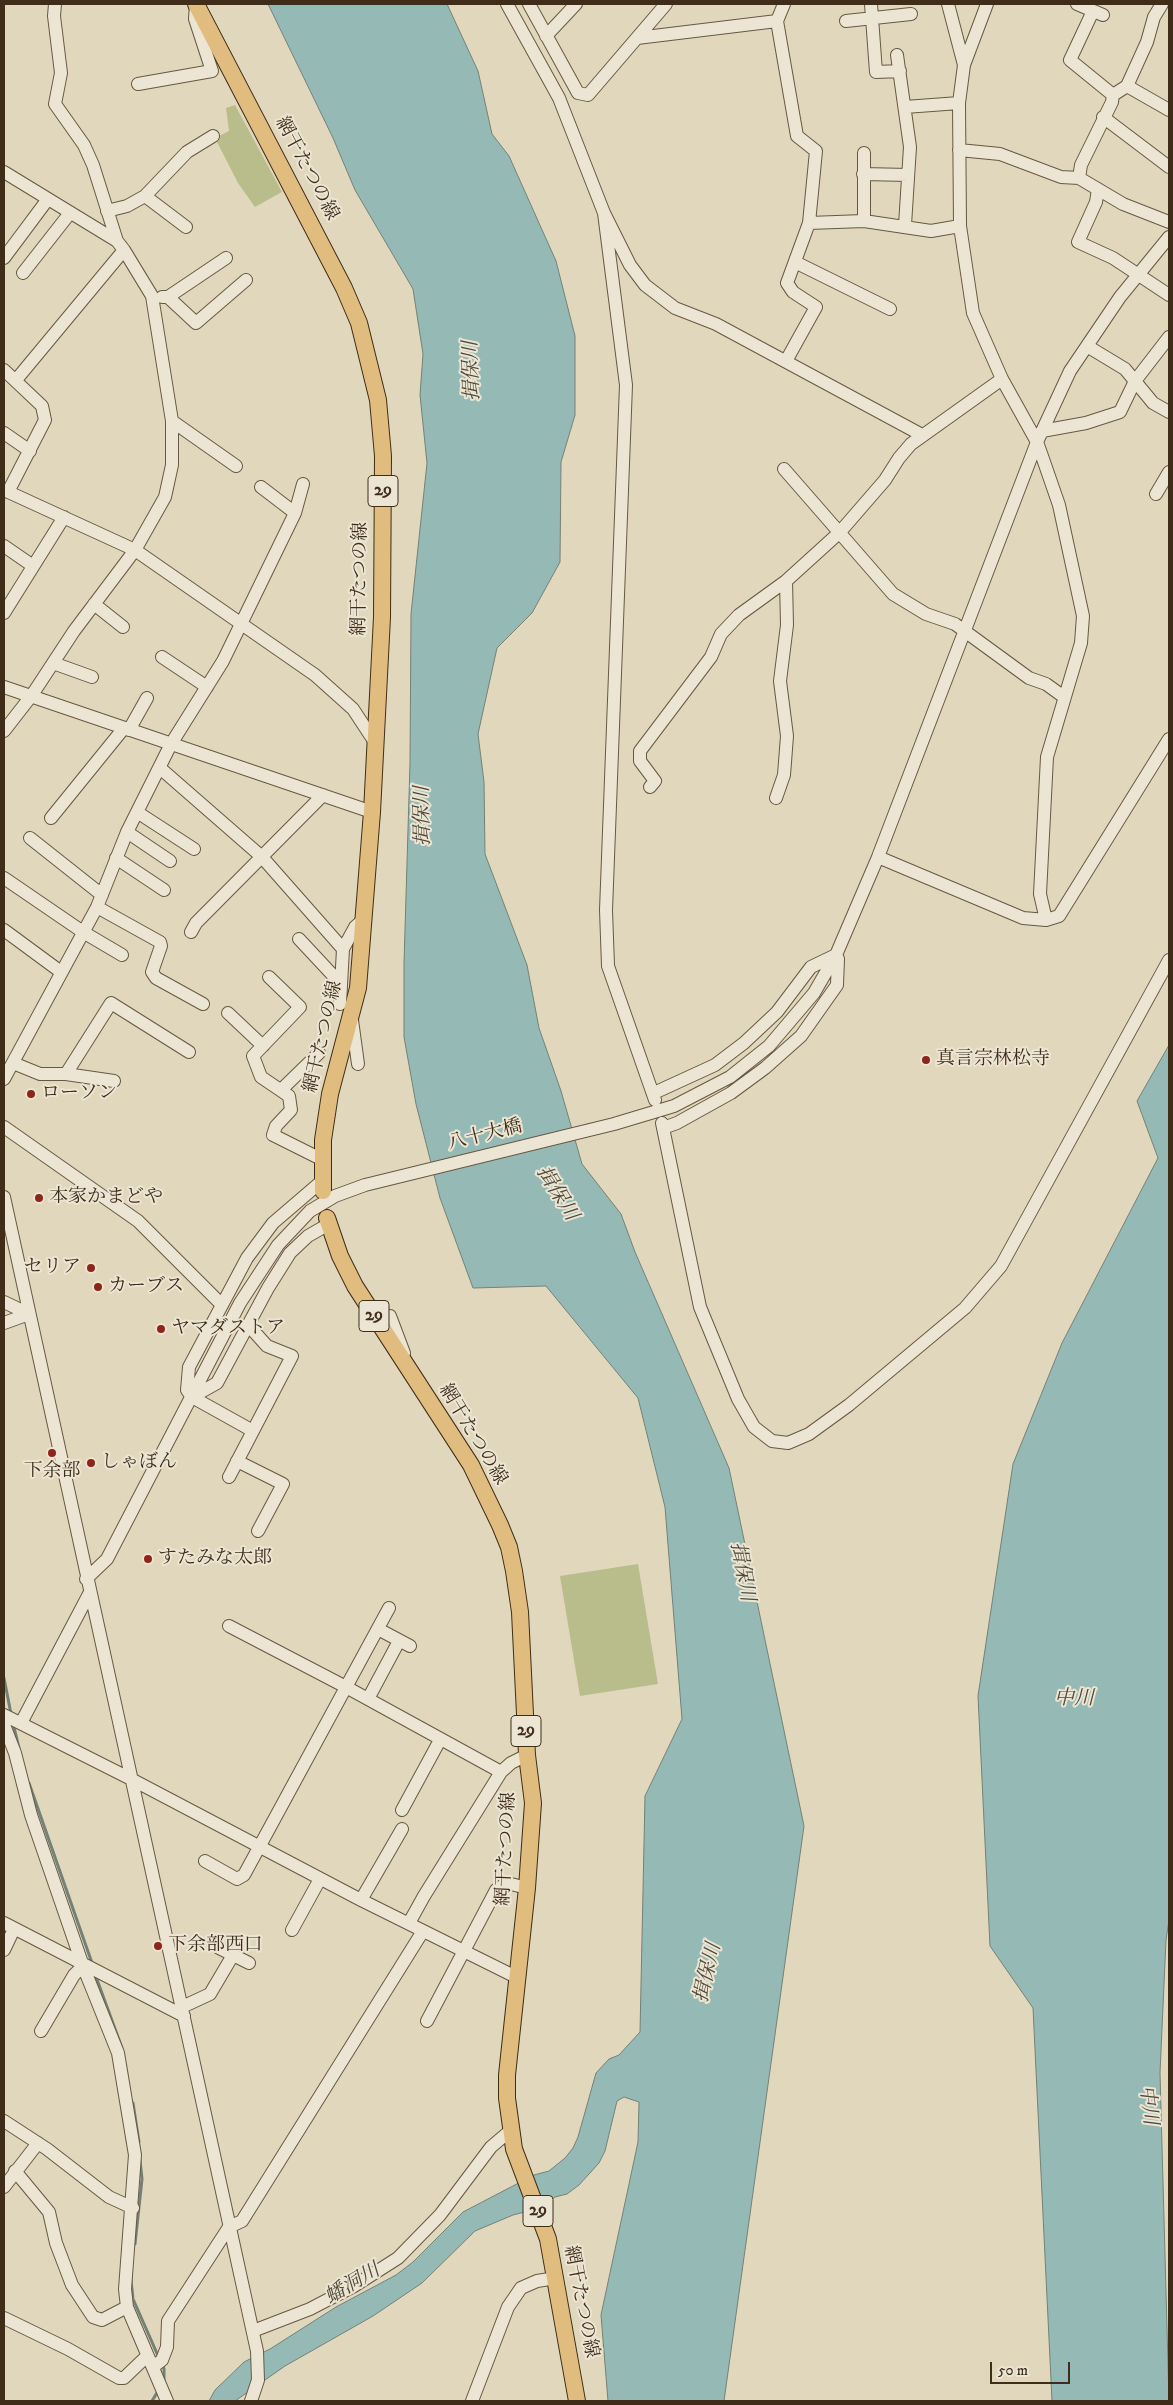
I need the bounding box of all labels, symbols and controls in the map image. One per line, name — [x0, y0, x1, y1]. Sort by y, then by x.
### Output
street label: 網干たつの線 — [269, 113, 343, 225]
water label: 揖保川 — [460, 341, 486, 401]
road number: 29 — [368, 476, 398, 506]
street label: 網干たつの線 — [349, 522, 373, 636]
water label: 揖保川 — [411, 786, 437, 846]
street label: 網干たつの線 — [300, 979, 348, 1095]
place label: 真言宗林松寺 — [936, 1049, 1050, 1071]
marker: 真言宗林松寺 — [920, 1054, 932, 1066]
place label: ローソン — [41, 1083, 117, 1105]
marker: ローソン — [25, 1088, 37, 1100]
street label: 八十大橋 — [445, 1116, 525, 1156]
water label: 揖保川 — [530, 1162, 582, 1226]
place label: 本家かまどや — [49, 1187, 163, 1209]
marker: 本家かまどや — [33, 1192, 45, 1204]
place label: セリア — [24, 1257, 81, 1279]
marker: セリア — [85, 1262, 97, 1274]
place label: カーブス — [108, 1276, 184, 1298]
marker: カーブス — [92, 1281, 104, 1293]
road number: 29 — [359, 1300, 389, 1332]
place label: ヤマダストア — [171, 1318, 285, 1340]
marker: ヤマダストア — [155, 1323, 167, 1335]
street label: 網干たつの線 — [433, 1380, 511, 1490]
marker: 下余部 — [46, 1447, 58, 1459]
place label: しゃぼん — [101, 1452, 177, 1474]
marker: しゃぼん — [85, 1457, 97, 1469]
place label: 下余部 — [24, 1461, 80, 1483]
water label: 揖保川 — [723, 1540, 759, 1604]
place label: すたみな太郎 — [158, 1548, 272, 1570]
marker: すたみな太郎 — [142, 1553, 154, 1565]
water label: 中川 — [1054, 1688, 1094, 1712]
road number: 29 — [511, 1715, 541, 1746]
street label: 網干たつの線 — [493, 1791, 521, 1907]
place label: 下余部西口 — [168, 1935, 263, 1957]
marker: 下余部西口 — [152, 1940, 164, 1952]
water label: 揖保川 — [691, 1941, 727, 2005]
water label: 中川 — [1133, 2084, 1161, 2126]
road number: 29 — [523, 2196, 553, 2226]
street label: 網干たつの線 — [558, 2244, 602, 2360]
water label: 蟠洞川 — [321, 2259, 385, 2311]
scale bar — [993, 2352, 1073, 2384]
text: 50 m — [998, 2361, 1028, 2380]

